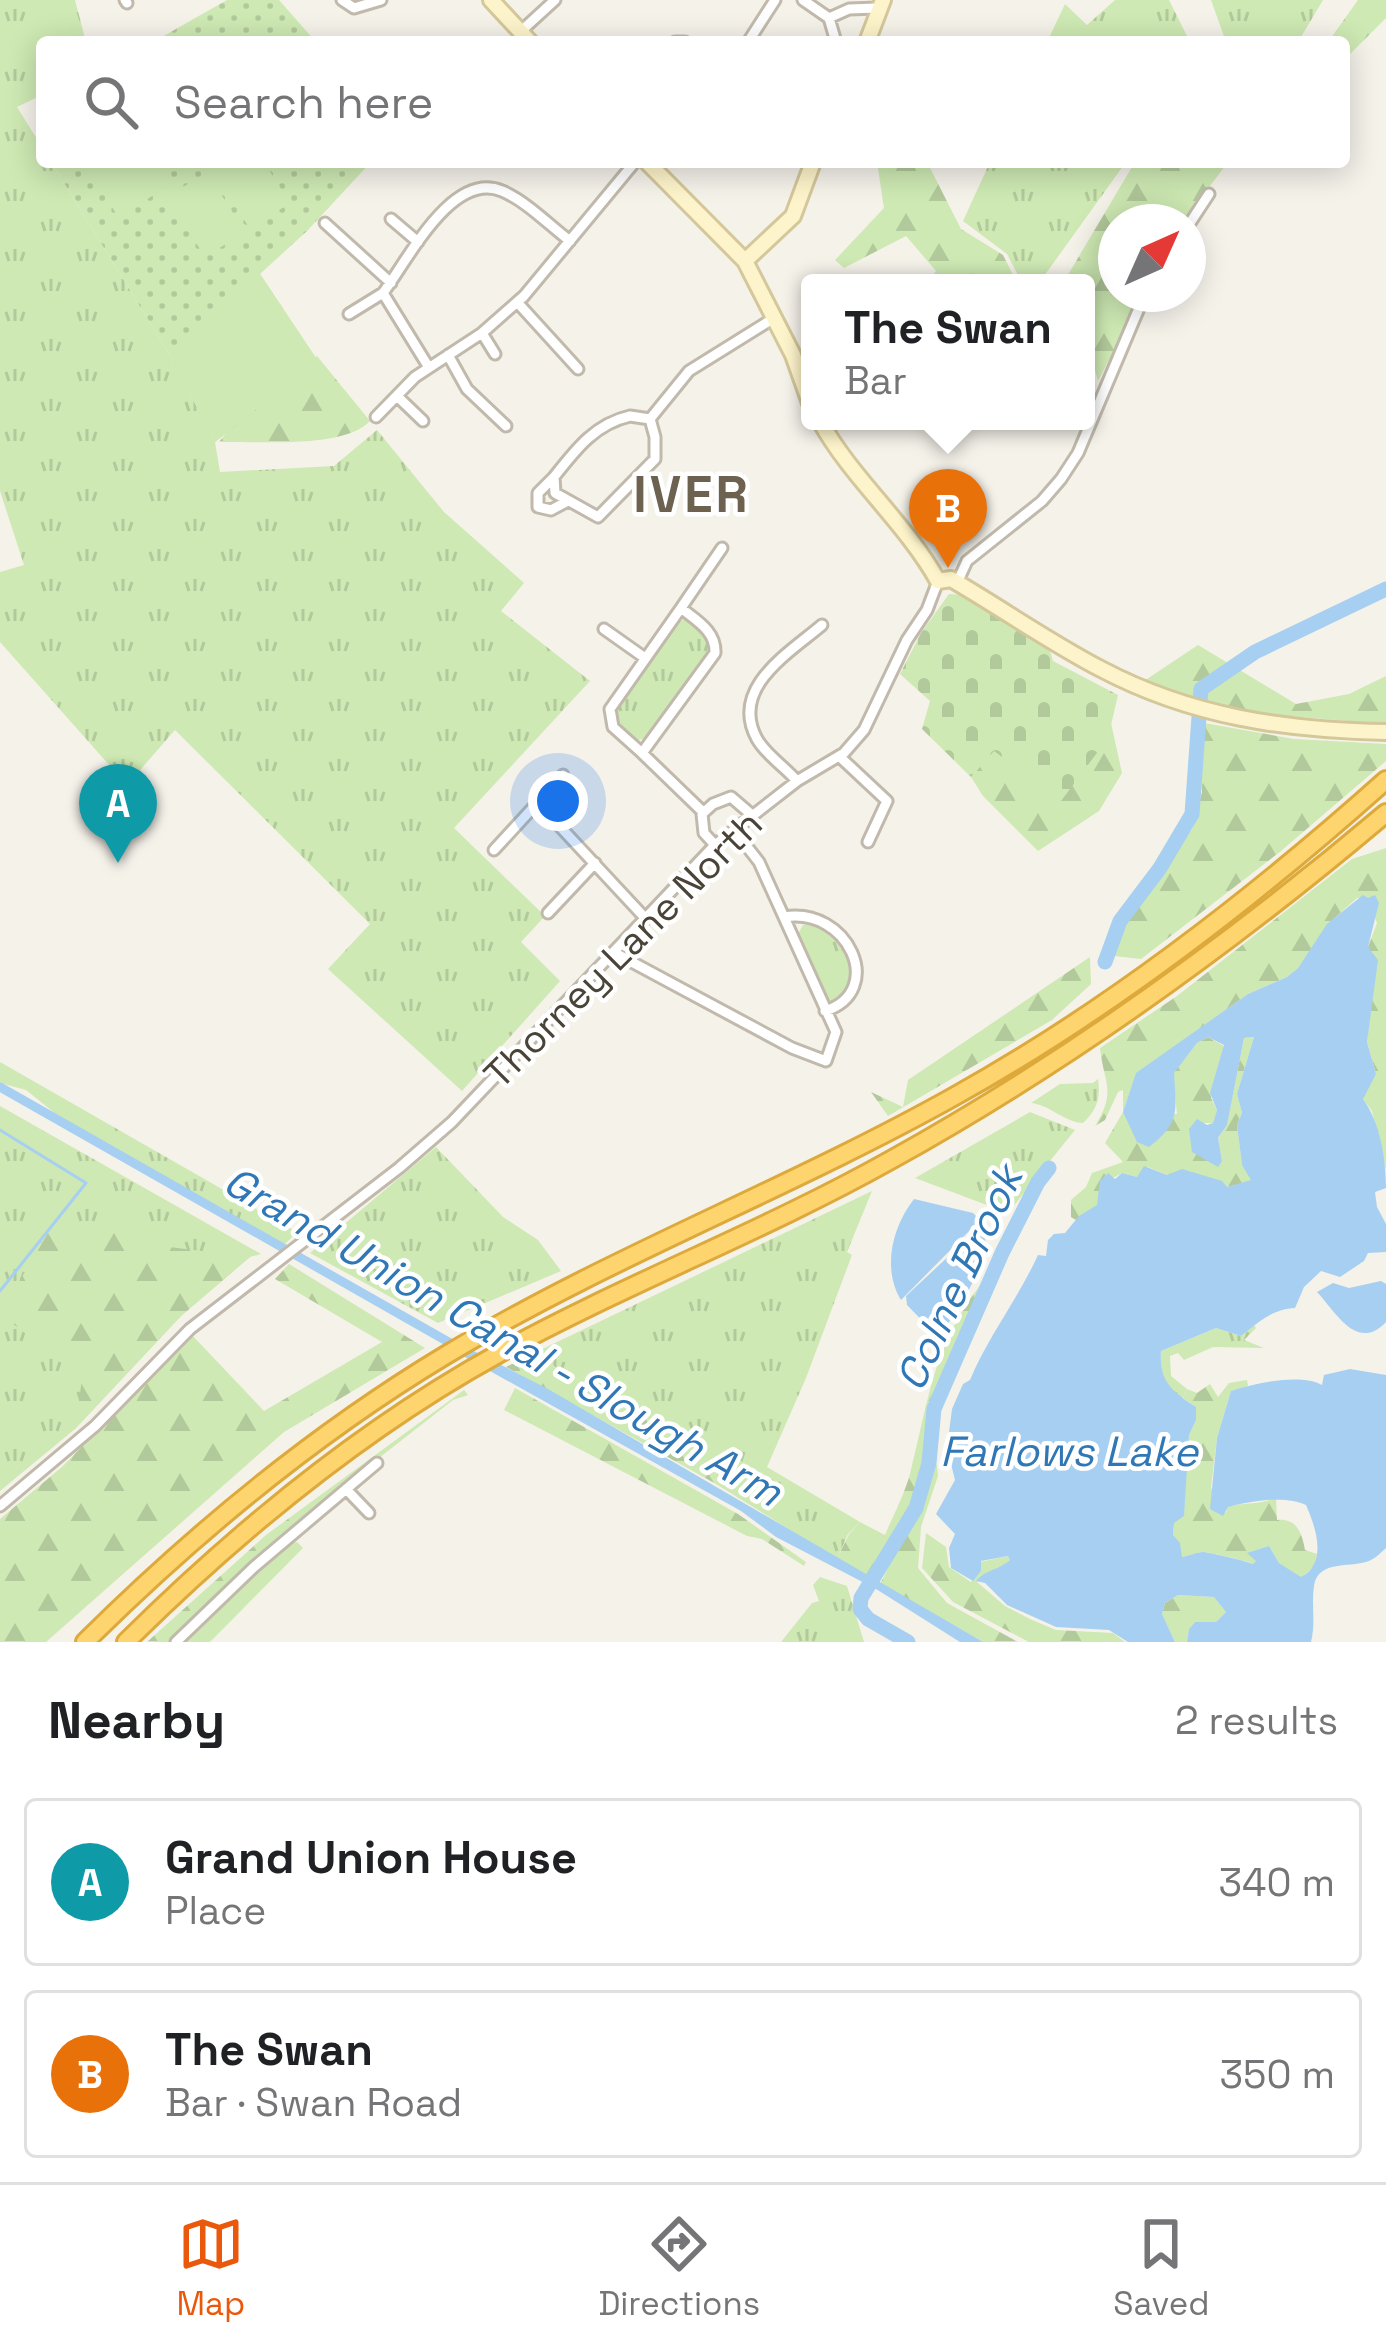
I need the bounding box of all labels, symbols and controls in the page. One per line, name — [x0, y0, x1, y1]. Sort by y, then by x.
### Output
search box — [36, 36, 1350, 168]
icon: search — [78, 69, 144, 135]
text: Search here — [174, 74, 433, 131]
north arrow — [1098, 204, 1206, 312]
popup — [801, 274, 1095, 430]
text: The Swan — [844, 299, 1052, 356]
text: Bar — [844, 356, 907, 405]
district label: IVER — [633, 462, 751, 527]
pin: B — [909, 469, 987, 568]
pin: A — [79, 764, 157, 863]
your location — [528, 771, 588, 831]
street label: Thorney Lane North — [474, 800, 772, 1098]
water label: Colne Brook — [884, 1153, 1036, 1399]
water label: Grand Union Canal - Slough Arm — [214, 1154, 792, 1518]
water label: Farlows Lake — [940, 1425, 1200, 1478]
text: Nearby — [48, 1688, 225, 1753]
text: 2 results — [1175, 1696, 1338, 1745]
text: Grand Union House — [165, 1829, 577, 1886]
text: A — [78, 1858, 102, 1907]
text: 340 m — [1219, 1858, 1335, 1907]
text: Place — [165, 1886, 266, 1935]
text: The Swan — [165, 2021, 373, 2078]
text: B — [77, 2050, 103, 2099]
text: 350 m — [1220, 2050, 1335, 2099]
text: Bar · Swan Road — [165, 2078, 462, 2127]
tab: Map — [177, 2211, 245, 2325]
tab: Directions — [598, 2211, 760, 2325]
tab: Saved — [1113, 2211, 1209, 2325]

